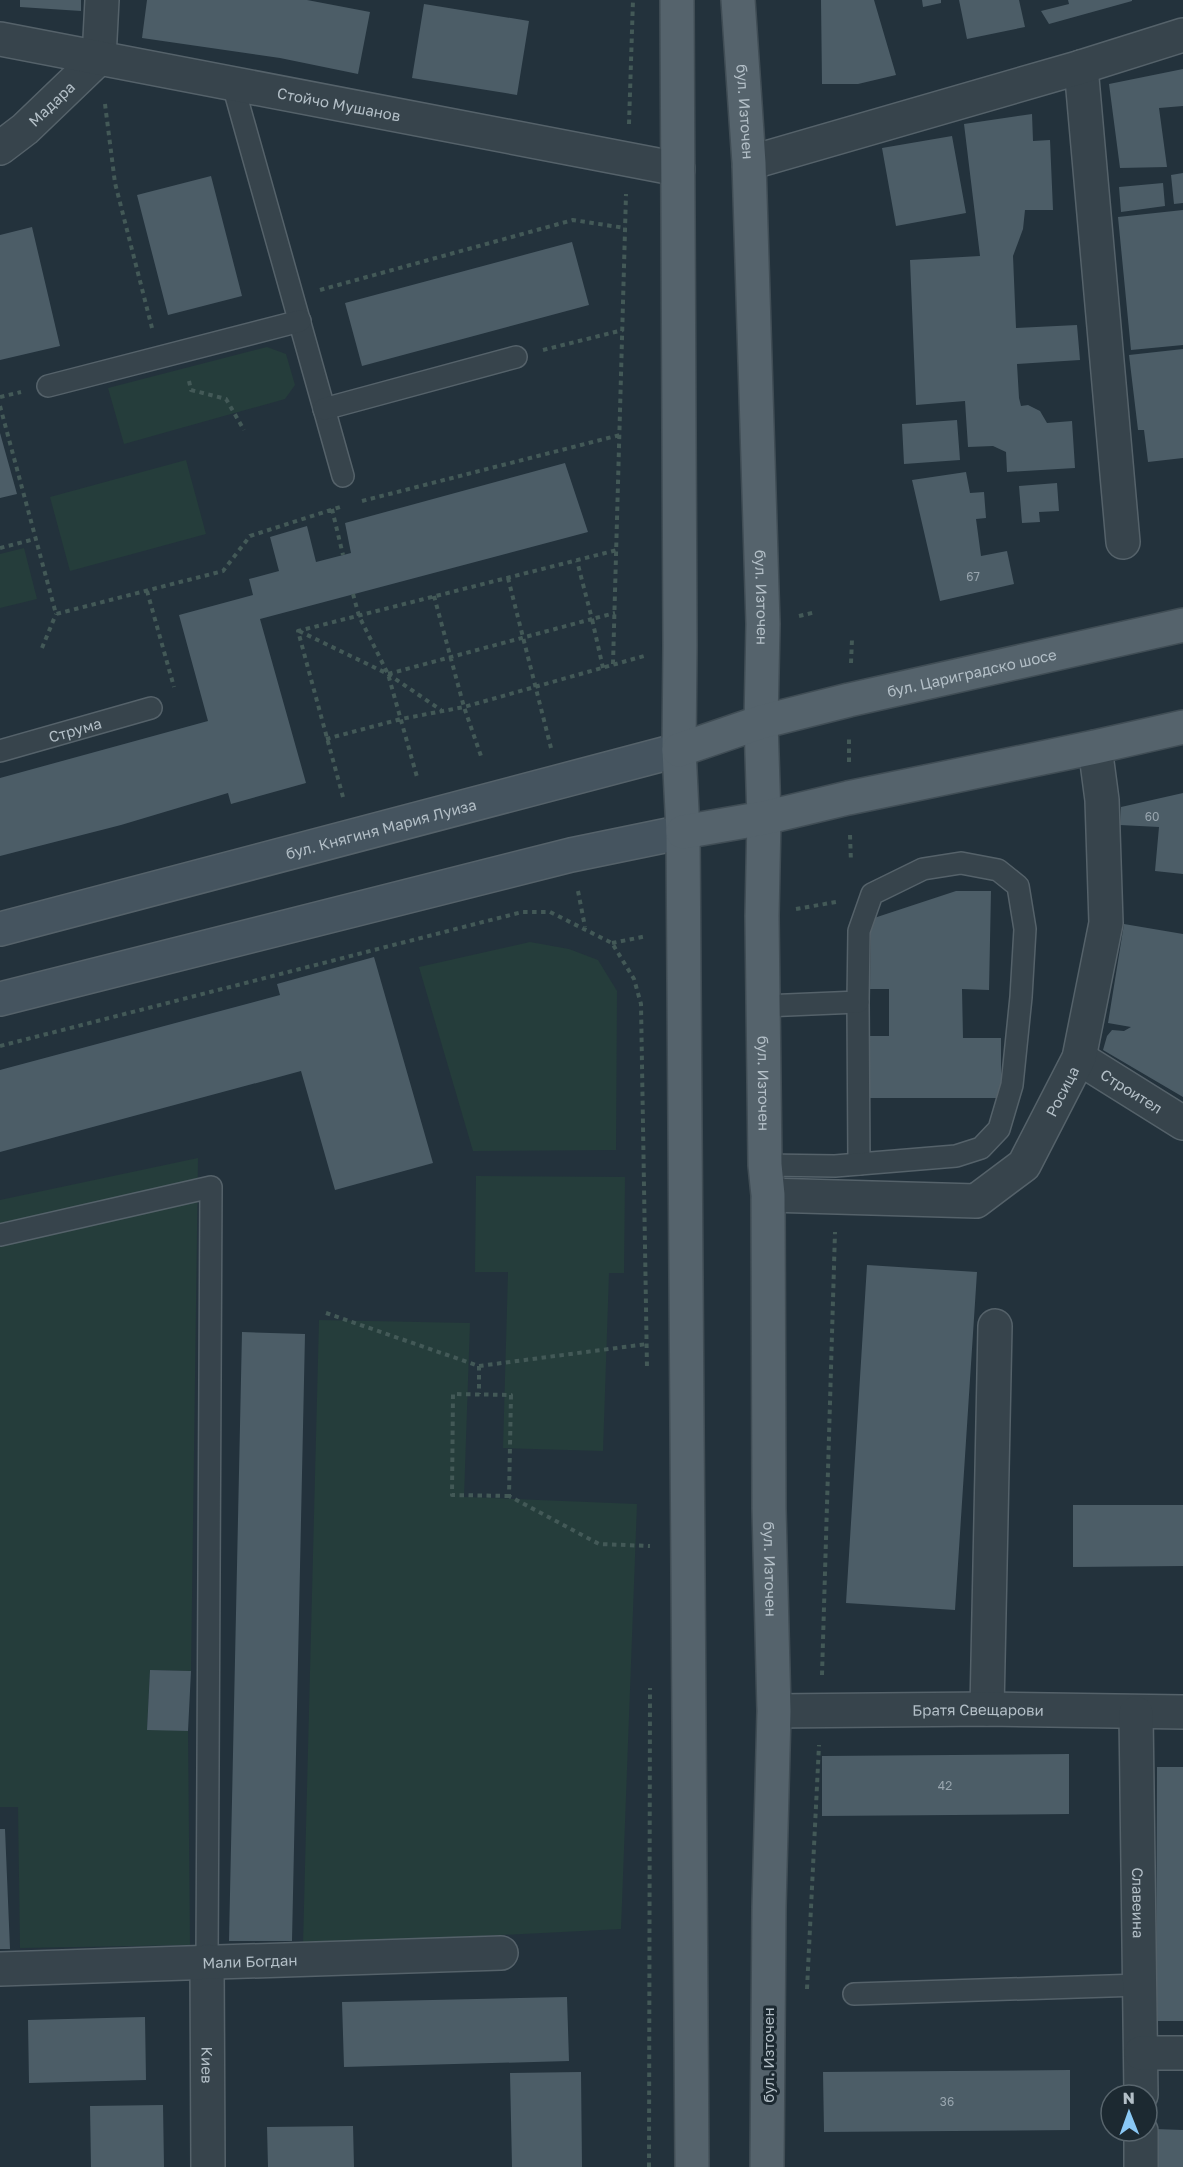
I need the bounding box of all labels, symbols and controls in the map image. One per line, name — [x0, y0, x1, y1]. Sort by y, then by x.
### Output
street label: бул. Източен — [733, 64, 758, 160]
street label: Мадара — [25, 77, 78, 130]
street label: Стойчо Мушанов — [276, 83, 402, 125]
street label: бул. Източен — [752, 549, 772, 645]
house number: 67 — [966, 569, 980, 584]
street label: бул. Цариградско шосе — [885, 645, 1058, 700]
street label: Струма — [46, 714, 104, 746]
street label: бул. Княгиня Мария Луиза — [284, 795, 478, 862]
house number: 60 — [1145, 809, 1159, 824]
street label: бул. Източен — [754, 1036, 774, 1131]
street label: Росица — [1042, 1063, 1082, 1119]
street label: Строител — [1097, 1065, 1166, 1117]
street label: бул. Източен — [760, 1521, 781, 1617]
street label: Братя Свещарови — [912, 1700, 1044, 1719]
house number: 42 — [938, 1778, 952, 1793]
street label: Славеина — [1129, 1867, 1148, 1939]
street label: Мали Богдан — [202, 1951, 298, 1972]
street label: бул. Източен — [759, 2007, 777, 2103]
street label: Киев — [198, 2047, 217, 2083]
north arrow — [1099, 2083, 1159, 2143]
text: N — [1122, 2088, 1135, 2108]
house number: 36 — [940, 2094, 954, 2109]

